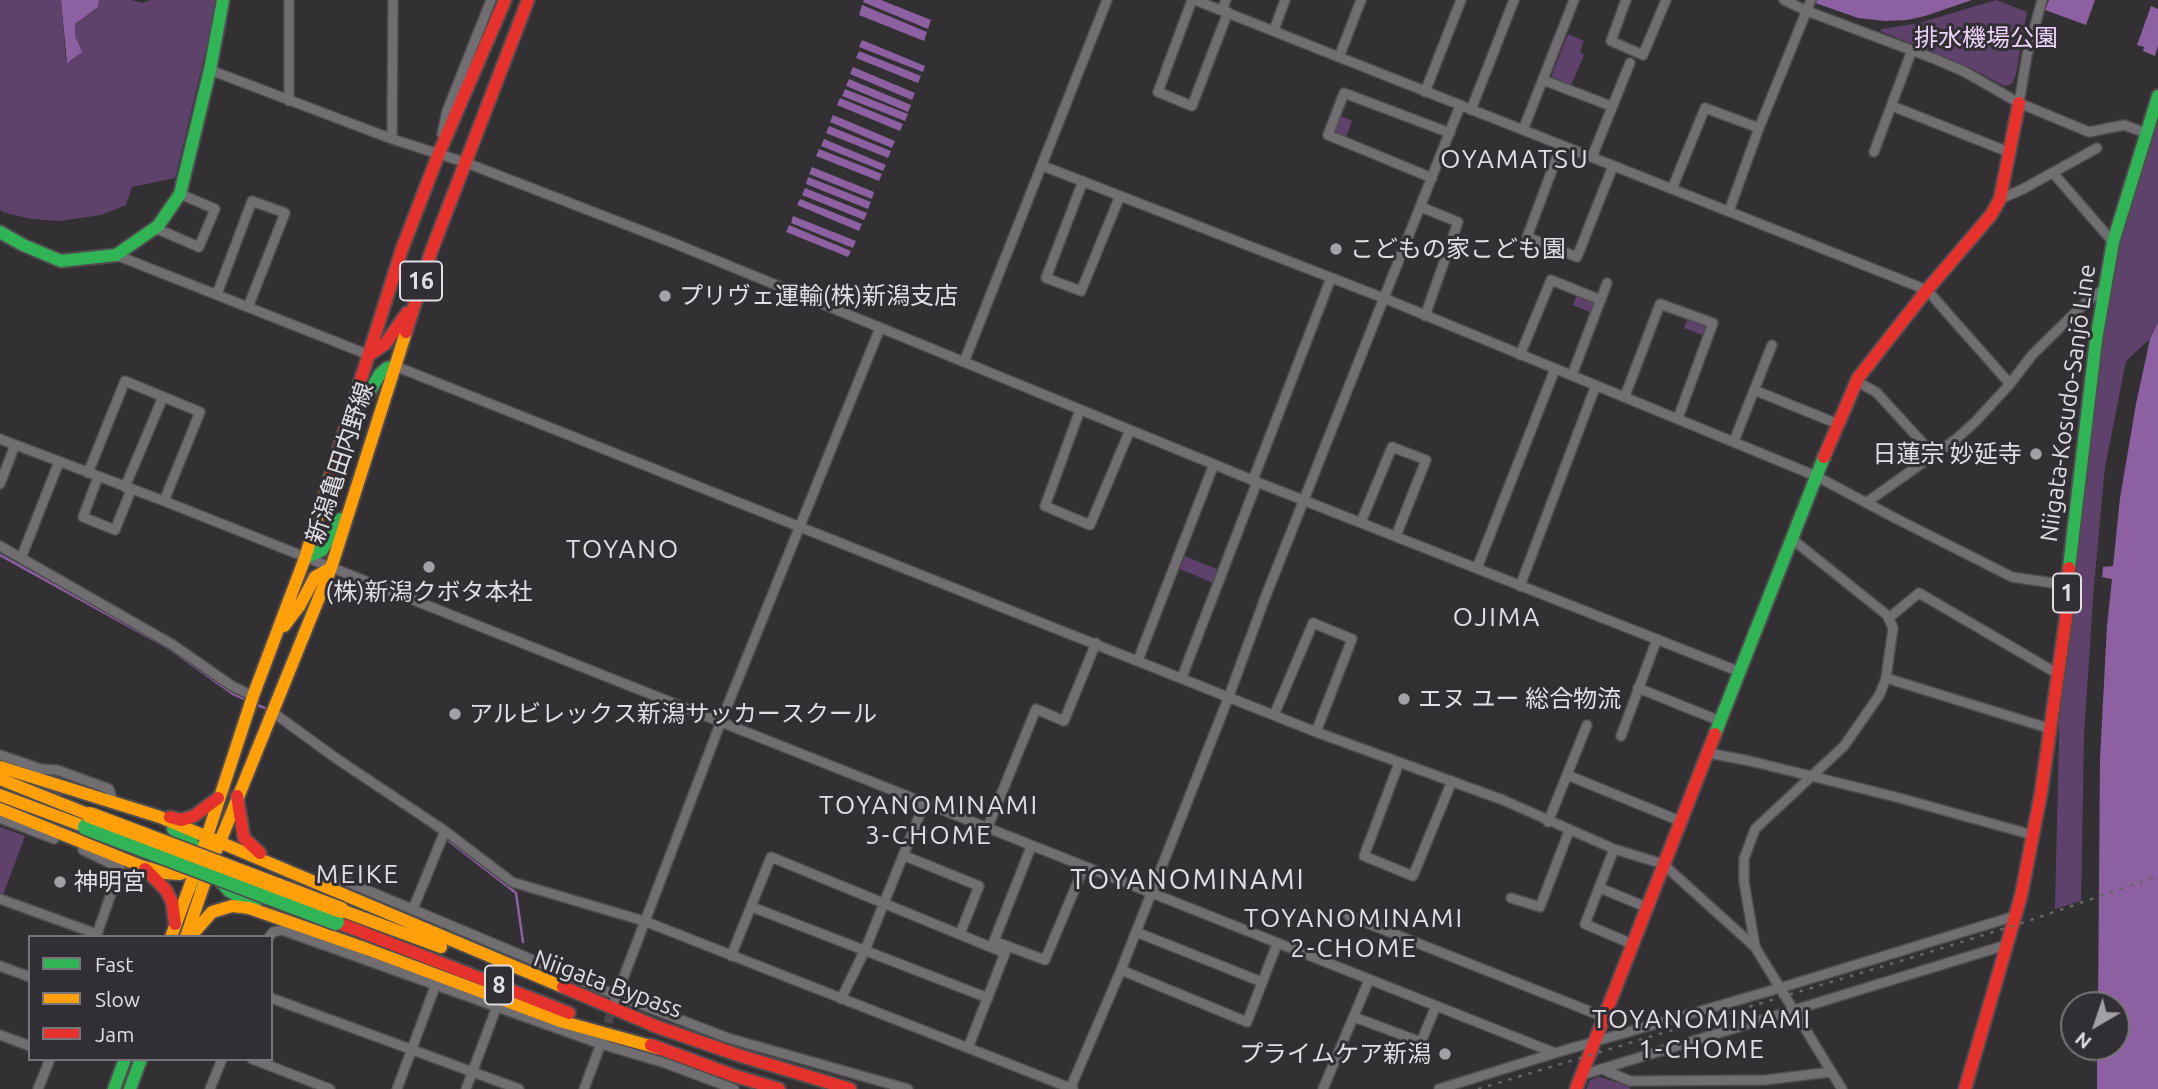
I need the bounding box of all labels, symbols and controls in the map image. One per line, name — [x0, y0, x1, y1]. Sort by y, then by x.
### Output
park label: 排水機場公園 — [1914, 24, 2058, 52]
district label: OYAMATSU — [1441, 143, 1589, 175]
place label: こどもの家こども園 — [1350, 235, 1566, 263]
marker: こどもの家こども園 — [1328, 241, 1344, 257]
road number: 16 — [400, 262, 442, 300]
street label: Niigata-Kosudo-Sanjō Line — [2034, 262, 2102, 544]
place label: プリヴェ運輸(株)新潟支店 — [679, 282, 958, 310]
marker: プリヴェ運輸(株)新潟支店 — [657, 288, 673, 304]
street label: 新潟亀田内野線 — [300, 379, 380, 547]
place label: 日蓮宗 妙延寺 — [1873, 440, 2022, 468]
marker: 日蓮宗 妙延寺 — [2028, 446, 2044, 462]
district label: TOYANO — [567, 533, 679, 565]
marker: (株)新潟クボタ本社 — [421, 559, 437, 575]
road number: 1 — [2053, 573, 2081, 612]
place label: (株)新潟クボタ本社 — [325, 578, 533, 606]
district label: OJIMA — [1453, 601, 1541, 633]
place label: エヌ ユー 総合物流 — [1418, 685, 1621, 713]
marker: エヌ ユー 総合物流 — [1396, 691, 1412, 707]
place label: アルビレックス新潟サッカースクール — [469, 700, 877, 728]
marker: アルビレックス新潟サッカースクール — [447, 706, 463, 722]
district label: TOYANOMINAMI 3-CHOME — [820, 789, 1038, 850]
district label: MEIKE — [316, 858, 400, 890]
district label: TOYANOMINAMI — [1072, 863, 1304, 897]
place label: 神明宮 — [74, 868, 146, 896]
marker: 神明宮 — [52, 874, 68, 890]
district label: TOYANOMINAMI 2-CHOME — [1245, 902, 1463, 964]
legend — [28, 935, 273, 1061]
street label: Niigata Bypass — [530, 944, 686, 1024]
text: Fast — [95, 952, 133, 976]
road number: 8 — [485, 966, 513, 1004]
text: Slow — [95, 987, 140, 1011]
north arrow — [2060, 991, 2130, 1061]
district label: TOYANOMINAMI 1-CHOME — [1593, 1003, 1811, 1064]
text: Jam — [95, 1022, 134, 1046]
text: N — [2071, 1028, 2095, 1054]
place label: プライムケア新潟 — [1239, 1040, 1431, 1068]
marker: プライムケア新潟 — [1437, 1046, 1453, 1062]

